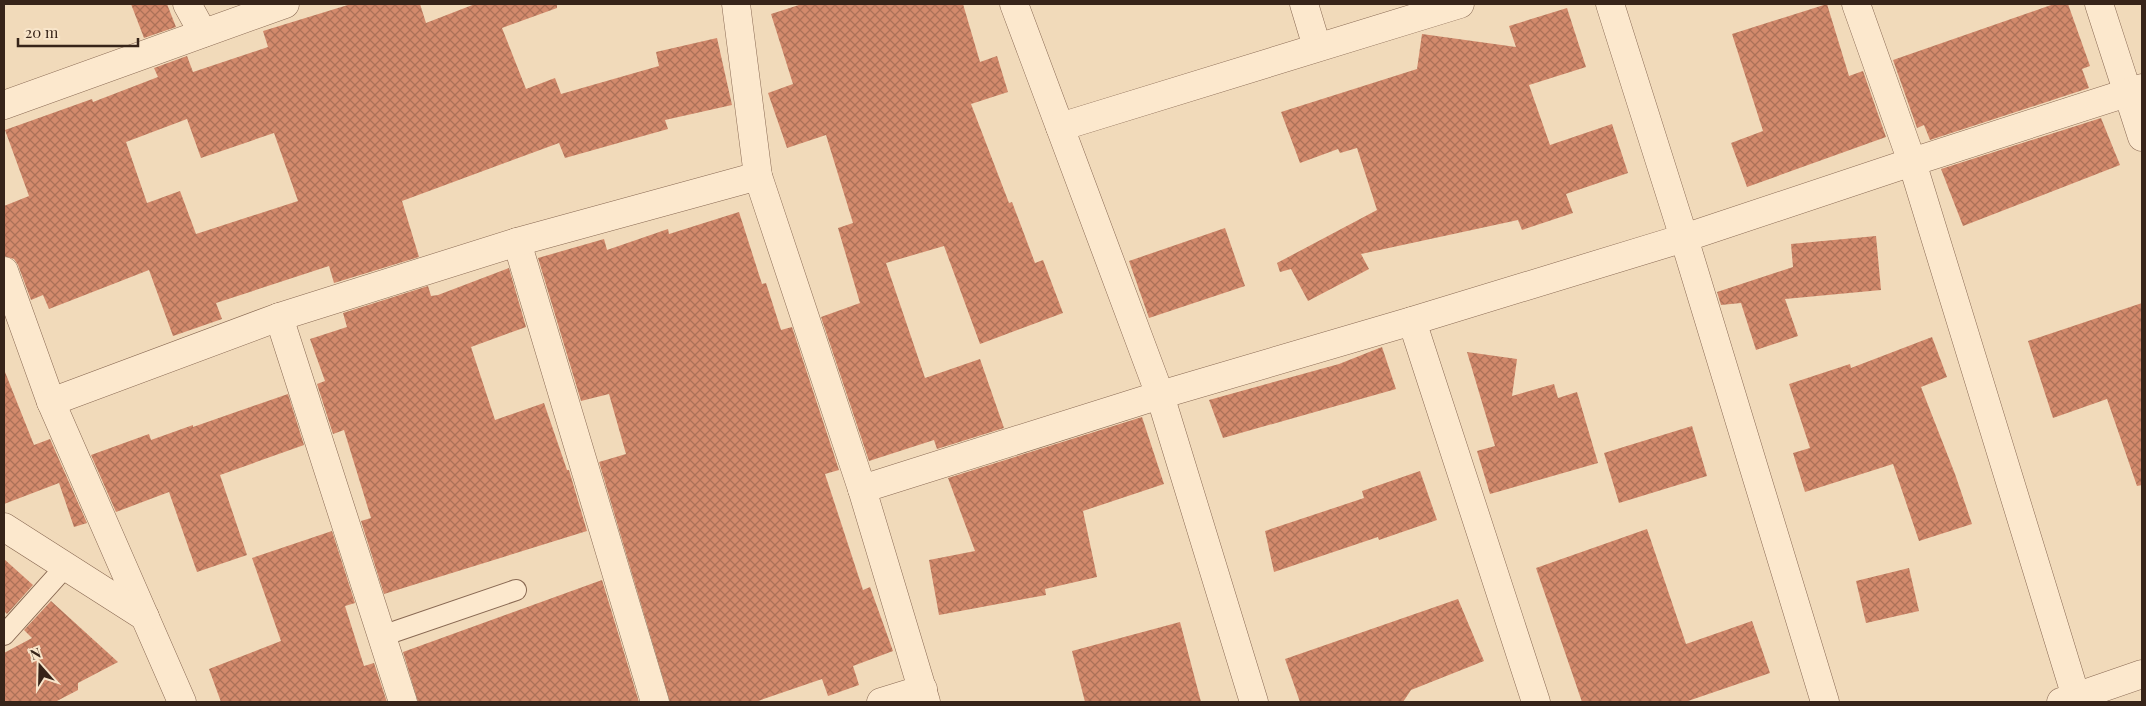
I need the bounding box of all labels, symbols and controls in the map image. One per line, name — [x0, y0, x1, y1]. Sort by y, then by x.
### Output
scale bar — [18, 15, 138, 47]
text: 20 m — [25, 22, 59, 42]
north arrow — [15, 641, 65, 691]
text: N — [27, 643, 43, 664]

